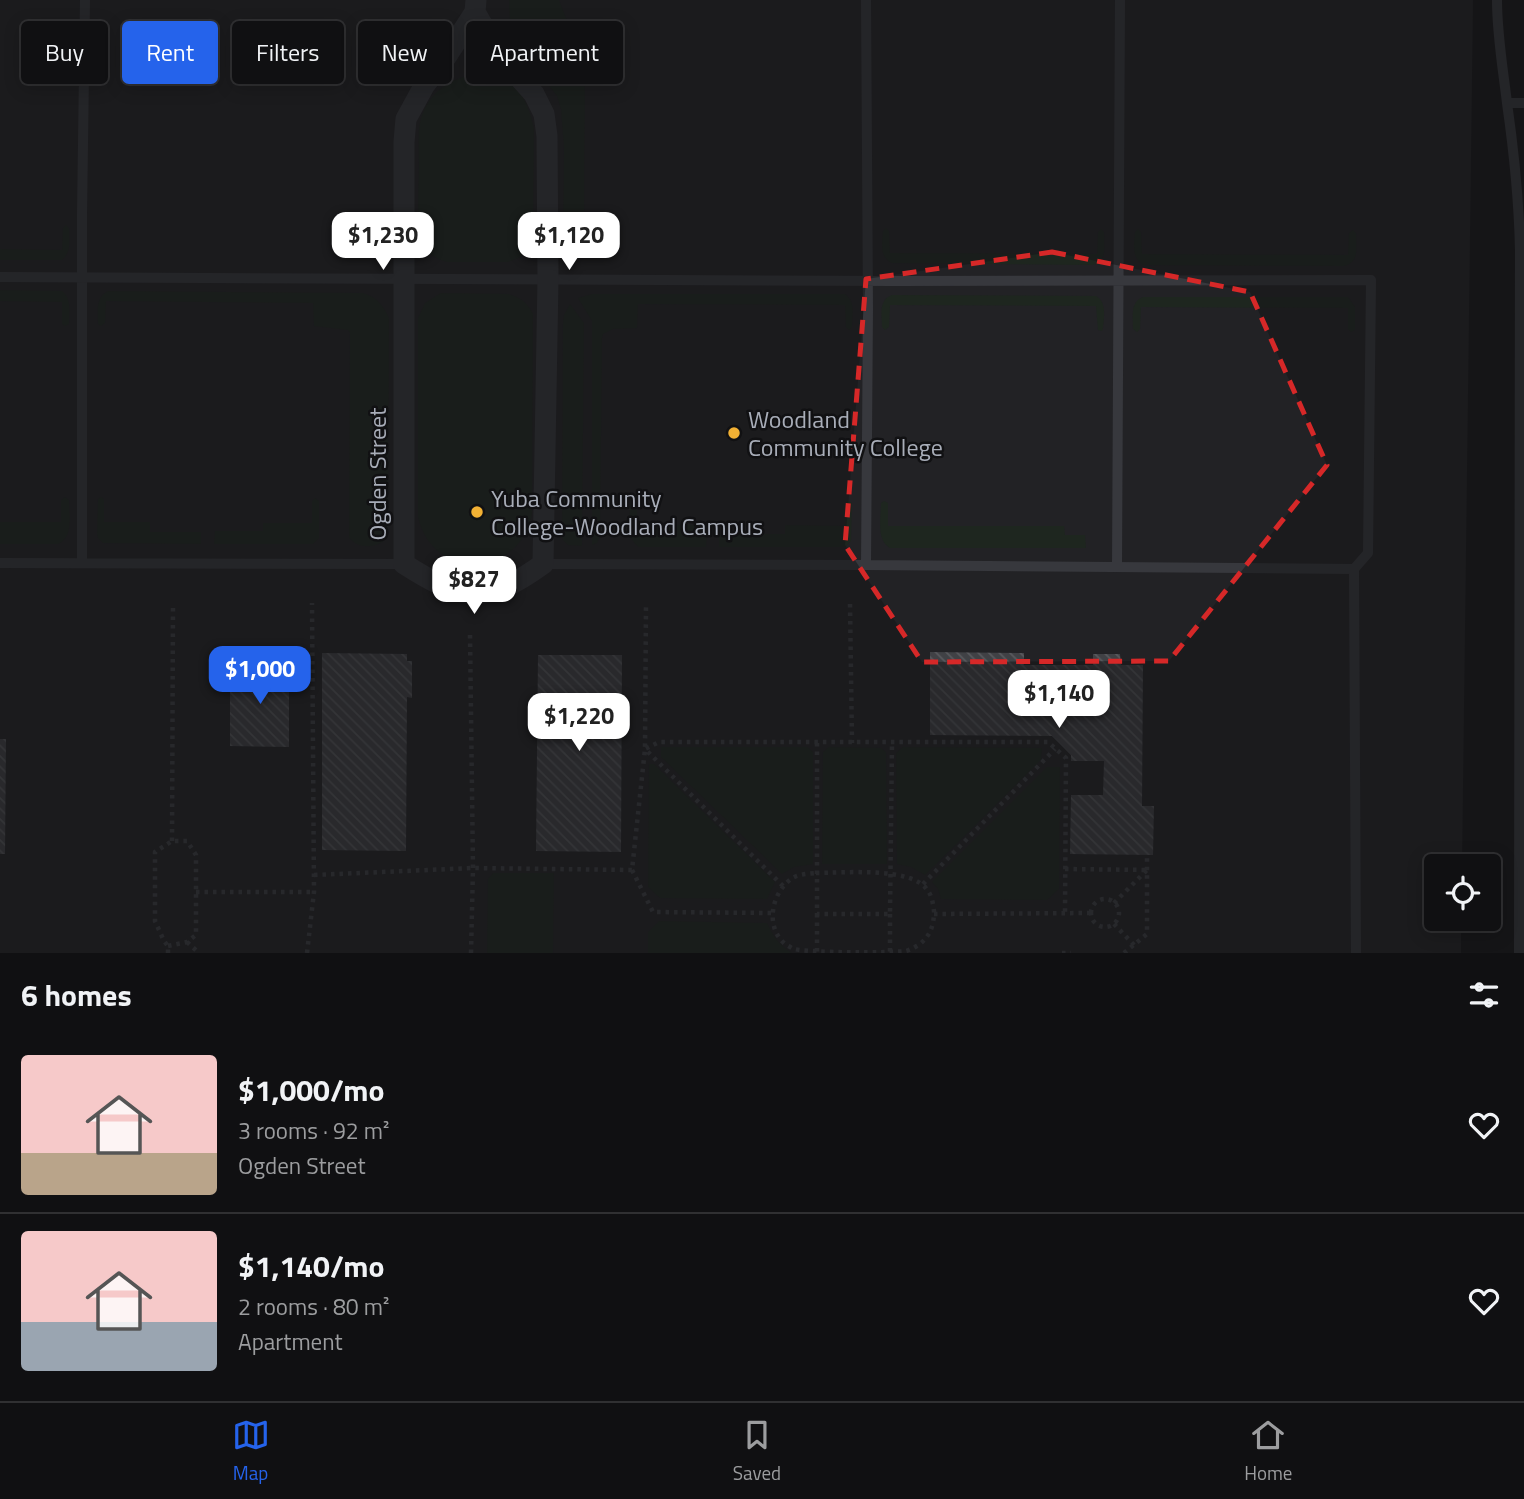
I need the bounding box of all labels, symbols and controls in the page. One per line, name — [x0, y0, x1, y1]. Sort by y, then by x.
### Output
chip: Buy — [21, 21, 108, 84]
chip: Rent — [122, 21, 218, 84]
chip: Filters — [232, 21, 344, 84]
chip: New — [358, 21, 452, 84]
chip: Apartment — [466, 21, 623, 84]
pin: $1,230 — [326, 212, 440, 272]
pin: $1,120 — [512, 212, 626, 272]
text: $1,230 — [348, 217, 418, 252]
text: $1,120 — [534, 217, 604, 252]
place label: Woodland Community College — [748, 401, 943, 465]
street label: Ogden Street — [359, 407, 395, 541]
marker: Woodland Community College — [726, 425, 742, 441]
place label: Yuba Community College-Woodland Campus — [491, 480, 763, 544]
marker: Yuba Community College-Woodland Campus — [469, 504, 485, 520]
pin: $827 — [433, 556, 515, 616]
text: $827 — [448, 561, 500, 596]
pin: $1,000 — [203, 646, 317, 706]
text: $1,000 — [225, 651, 295, 686]
pin: $1,140 — [1002, 670, 1116, 730]
text: $1,140 — [1024, 675, 1094, 710]
pin: $1,220 — [522, 694, 636, 753]
text: $1,220 — [544, 698, 614, 733]
map controls — [1424, 854, 1501, 931]
button: locate — [1424, 854, 1501, 931]
text: 6 homes — [21, 972, 132, 1018]
icon: filters — [1465, 976, 1503, 1014]
text: $1,000/mo — [238, 1067, 384, 1113]
icon: home — [77, 1083, 161, 1167]
icon: heart — [1465, 1106, 1503, 1144]
text: 3 rooms · 92 m² — [238, 1113, 389, 1148]
text: Ogden Street — [238, 1148, 366, 1183]
text: $1,140/mo — [238, 1243, 384, 1289]
icon: home — [77, 1259, 161, 1343]
icon: heart — [1465, 1282, 1503, 1320]
text: 2 rooms · 80 m² — [238, 1289, 389, 1324]
text: Apartment — [238, 1324, 343, 1359]
tab: Map — [232, 1416, 270, 1487]
tab: Saved — [733, 1416, 781, 1487]
tab: Home — [1244, 1416, 1292, 1487]

